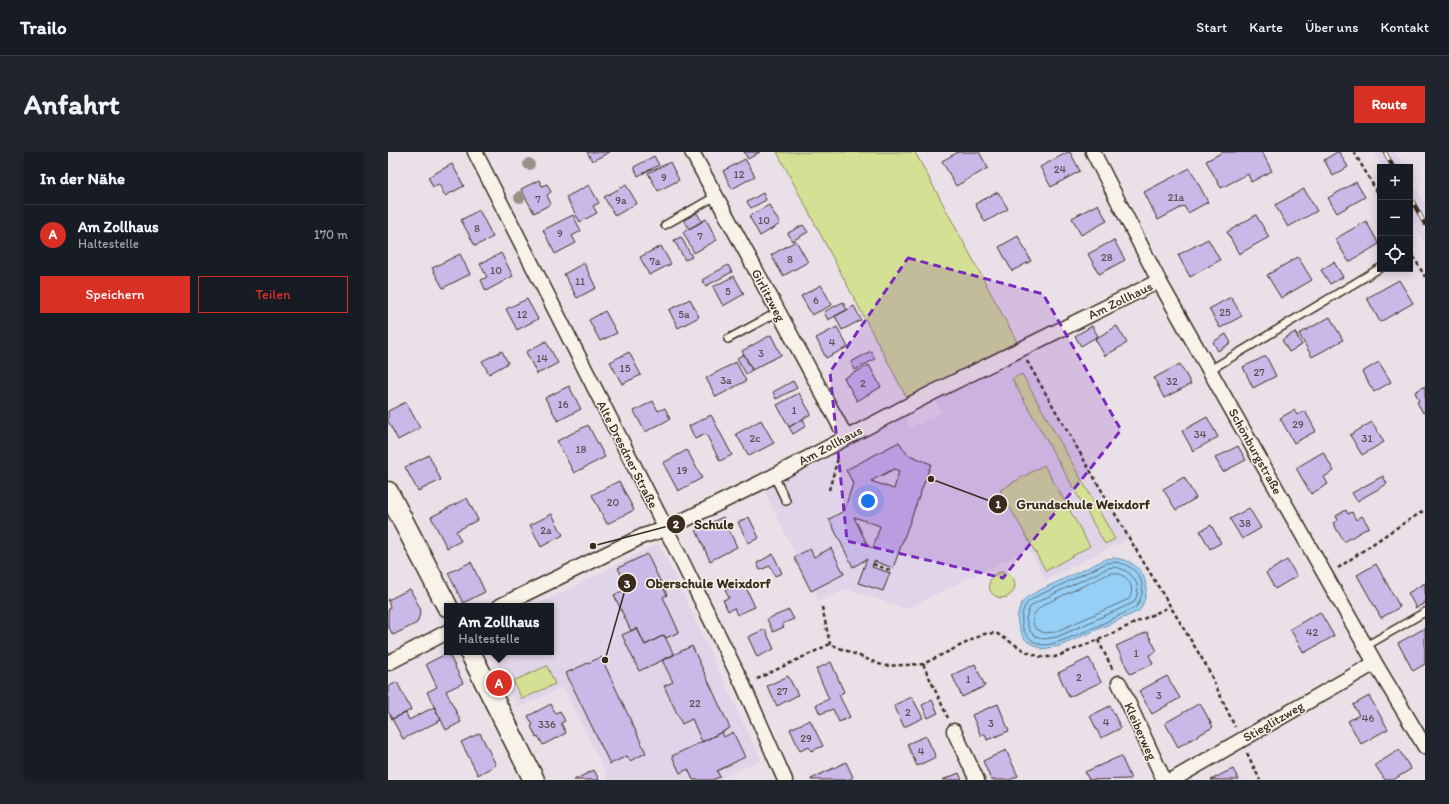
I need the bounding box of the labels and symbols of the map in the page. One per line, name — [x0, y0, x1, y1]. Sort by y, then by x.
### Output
house number: 24 — [1054, 163, 1067, 176]
house number: 12 — [734, 168, 745, 181]
house number: 9 — [661, 171, 667, 184]
house number: 21a — [1168, 191, 1185, 204]
house number: 7 — [535, 193, 541, 206]
house number: 9a — [615, 194, 627, 207]
house number: 10 — [758, 214, 770, 227]
house number: 8 — [474, 222, 480, 235]
house number: 9 — [557, 227, 563, 240]
house number: 7 — [697, 230, 703, 243]
house number: 28 — [1101, 251, 1113, 264]
house number: 8 — [787, 253, 793, 266]
house number: 7a — [649, 255, 661, 268]
house number: 10 — [490, 264, 502, 277]
street label: Girlitzweg — [749, 266, 789, 324]
house number: 11 — [575, 275, 585, 288]
street label: Am Zollhaus — [1085, 278, 1155, 323]
house number: 5 — [725, 285, 731, 298]
house number: 6 — [813, 294, 819, 307]
house number: 25 — [1219, 306, 1231, 319]
house number: 12 — [517, 308, 528, 321]
house number: 5a — [678, 308, 690, 321]
house number: 4 — [829, 336, 836, 349]
house number: 3 — [758, 347, 764, 360]
house number: 14 — [536, 352, 548, 365]
house number: 15 — [620, 362, 631, 375]
house number: 27 — [1253, 366, 1265, 379]
house number: 3a — [720, 374, 732, 387]
house number: 32 — [1166, 375, 1178, 388]
house number: 2 — [860, 377, 866, 390]
house number: 16 — [558, 398, 569, 411]
street label: Alte Dresdner Straße — [594, 398, 661, 510]
house number: 1 — [791, 404, 797, 417]
street label: Schönburgstraße — [1226, 406, 1285, 497]
house number: 29 — [1292, 418, 1304, 431]
street label: Am Zollhaus — [796, 422, 865, 468]
house number: 34 — [1194, 428, 1207, 441]
house number: 2c — [750, 432, 760, 445]
house number: 31 — [1361, 432, 1373, 445]
house number: 18 — [575, 443, 587, 456]
house number: 19 — [677, 464, 688, 477]
your location — [858, 491, 878, 511]
callout: Grundschule Weixdorf — [988, 491, 1158, 517]
house number: 20 — [607, 496, 620, 509]
text: Grundschule Weixdorf — [1016, 496, 1150, 513]
text: 1 — [995, 497, 1001, 511]
callout: Schule — [666, 511, 742, 537]
text: Schule — [694, 516, 734, 533]
text: 2 — [673, 517, 680, 531]
house number: 38 — [1239, 517, 1251, 530]
house number: 2a — [540, 524, 552, 537]
callout: Oberschule Weixdorf — [617, 570, 778, 596]
text: Oberschule Weixdorf — [645, 575, 771, 592]
text: 3 — [624, 577, 631, 591]
house number: 42 — [1306, 626, 1318, 639]
house number: 1 — [1133, 647, 1139, 660]
pin: A — [486, 668, 512, 698]
house number: 2 — [1076, 671, 1082, 684]
house number: 1 — [965, 673, 971, 686]
house number: 27 — [776, 685, 788, 698]
house number: 3 — [1156, 689, 1162, 702]
house number: 22 — [689, 697, 701, 710]
street label: Stieglitzweg — [1240, 698, 1307, 745]
street label: Kleiberweg — [1121, 700, 1160, 763]
house number: 2 — [905, 706, 911, 719]
house number: 46 — [1362, 712, 1374, 725]
house number: 4 — [1103, 716, 1110, 729]
house number: 3 — [988, 717, 994, 730]
house number: 336 — [538, 718, 556, 731]
house number: 29 — [800, 732, 812, 745]
house number: 4 — [918, 745, 925, 758]

